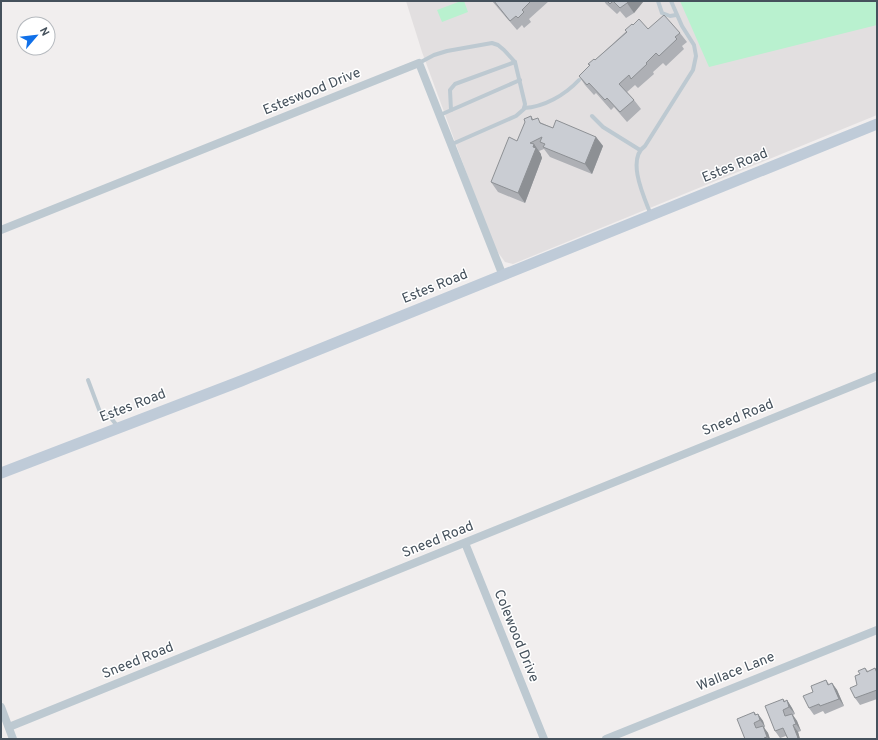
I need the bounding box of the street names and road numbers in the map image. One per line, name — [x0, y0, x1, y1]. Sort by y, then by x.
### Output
street label: Esteswood Drive — [261, 65, 363, 119]
street label: Estes Road — [700, 145, 770, 187]
street label: Estes Road — [400, 266, 470, 308]
street label: Estes Road — [98, 386, 168, 426]
street label: Sneed Road — [700, 396, 776, 440]
street label: Sneed Road — [400, 518, 476, 562]
street label: Colewood Drive — [490, 587, 542, 685]
street label: Sneed Road — [100, 639, 176, 683]
street label: Wallace Lane — [695, 649, 777, 695]

